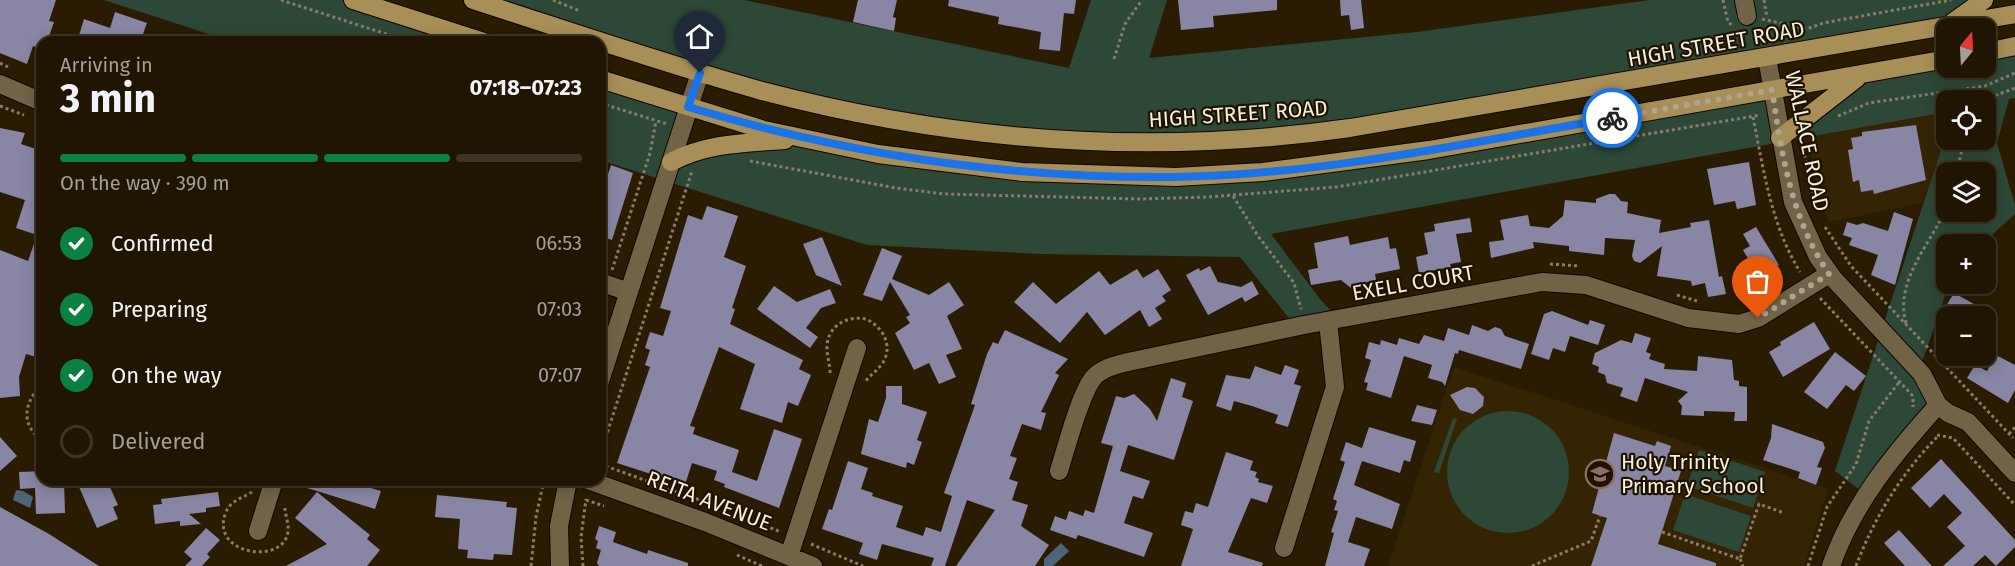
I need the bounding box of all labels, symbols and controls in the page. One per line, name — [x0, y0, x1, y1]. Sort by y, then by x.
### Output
pin — [674, 11, 725, 73]
street label: HIGH STREET ROAD — [1625, 16, 1807, 72]
north arrow — [1936, 18, 1996, 78]
map controls — [1936, 18, 1996, 366]
icon: home — [683, 20, 716, 53]
text: Arriving in — [60, 53, 153, 77]
street label: WALLACE ROAD — [1779, 68, 1835, 214]
text: 07:18–07:23 — [470, 74, 582, 101]
text: 3 min — [60, 76, 156, 122]
courier — [1582, 88, 1642, 148]
button: locate — [1936, 90, 1996, 150]
street label: HIGH STREET ROAD — [1148, 95, 1328, 133]
icon: bike — [1596, 102, 1629, 135]
button: layers — [1936, 162, 1996, 222]
text: On the way · 390 m — [60, 171, 230, 195]
icon: check — [60, 227, 93, 260]
text: Confirmed — [111, 230, 214, 257]
text: 06:53 — [535, 231, 582, 255]
button: + — [1936, 234, 1996, 294]
pin — [1732, 256, 1783, 318]
street label: EXELL COURT — [1350, 259, 1476, 307]
icon: bag — [1741, 265, 1774, 298]
icon: check — [60, 293, 93, 326]
text: Preparing — [111, 296, 207, 323]
text: 07:03 — [537, 297, 582, 321]
button: − — [1936, 306, 1996, 366]
icon: check — [60, 359, 93, 392]
text: On the way — [111, 362, 222, 389]
text: 07:07 — [538, 363, 582, 387]
text: Delivered — [111, 428, 206, 455]
place label: Holy Trinity Primary School — [1621, 449, 1765, 499]
school or university icon: Holy Trinity Primary School — [1584, 458, 1616, 490]
street label: REITA AVENUE — [643, 465, 775, 537]

